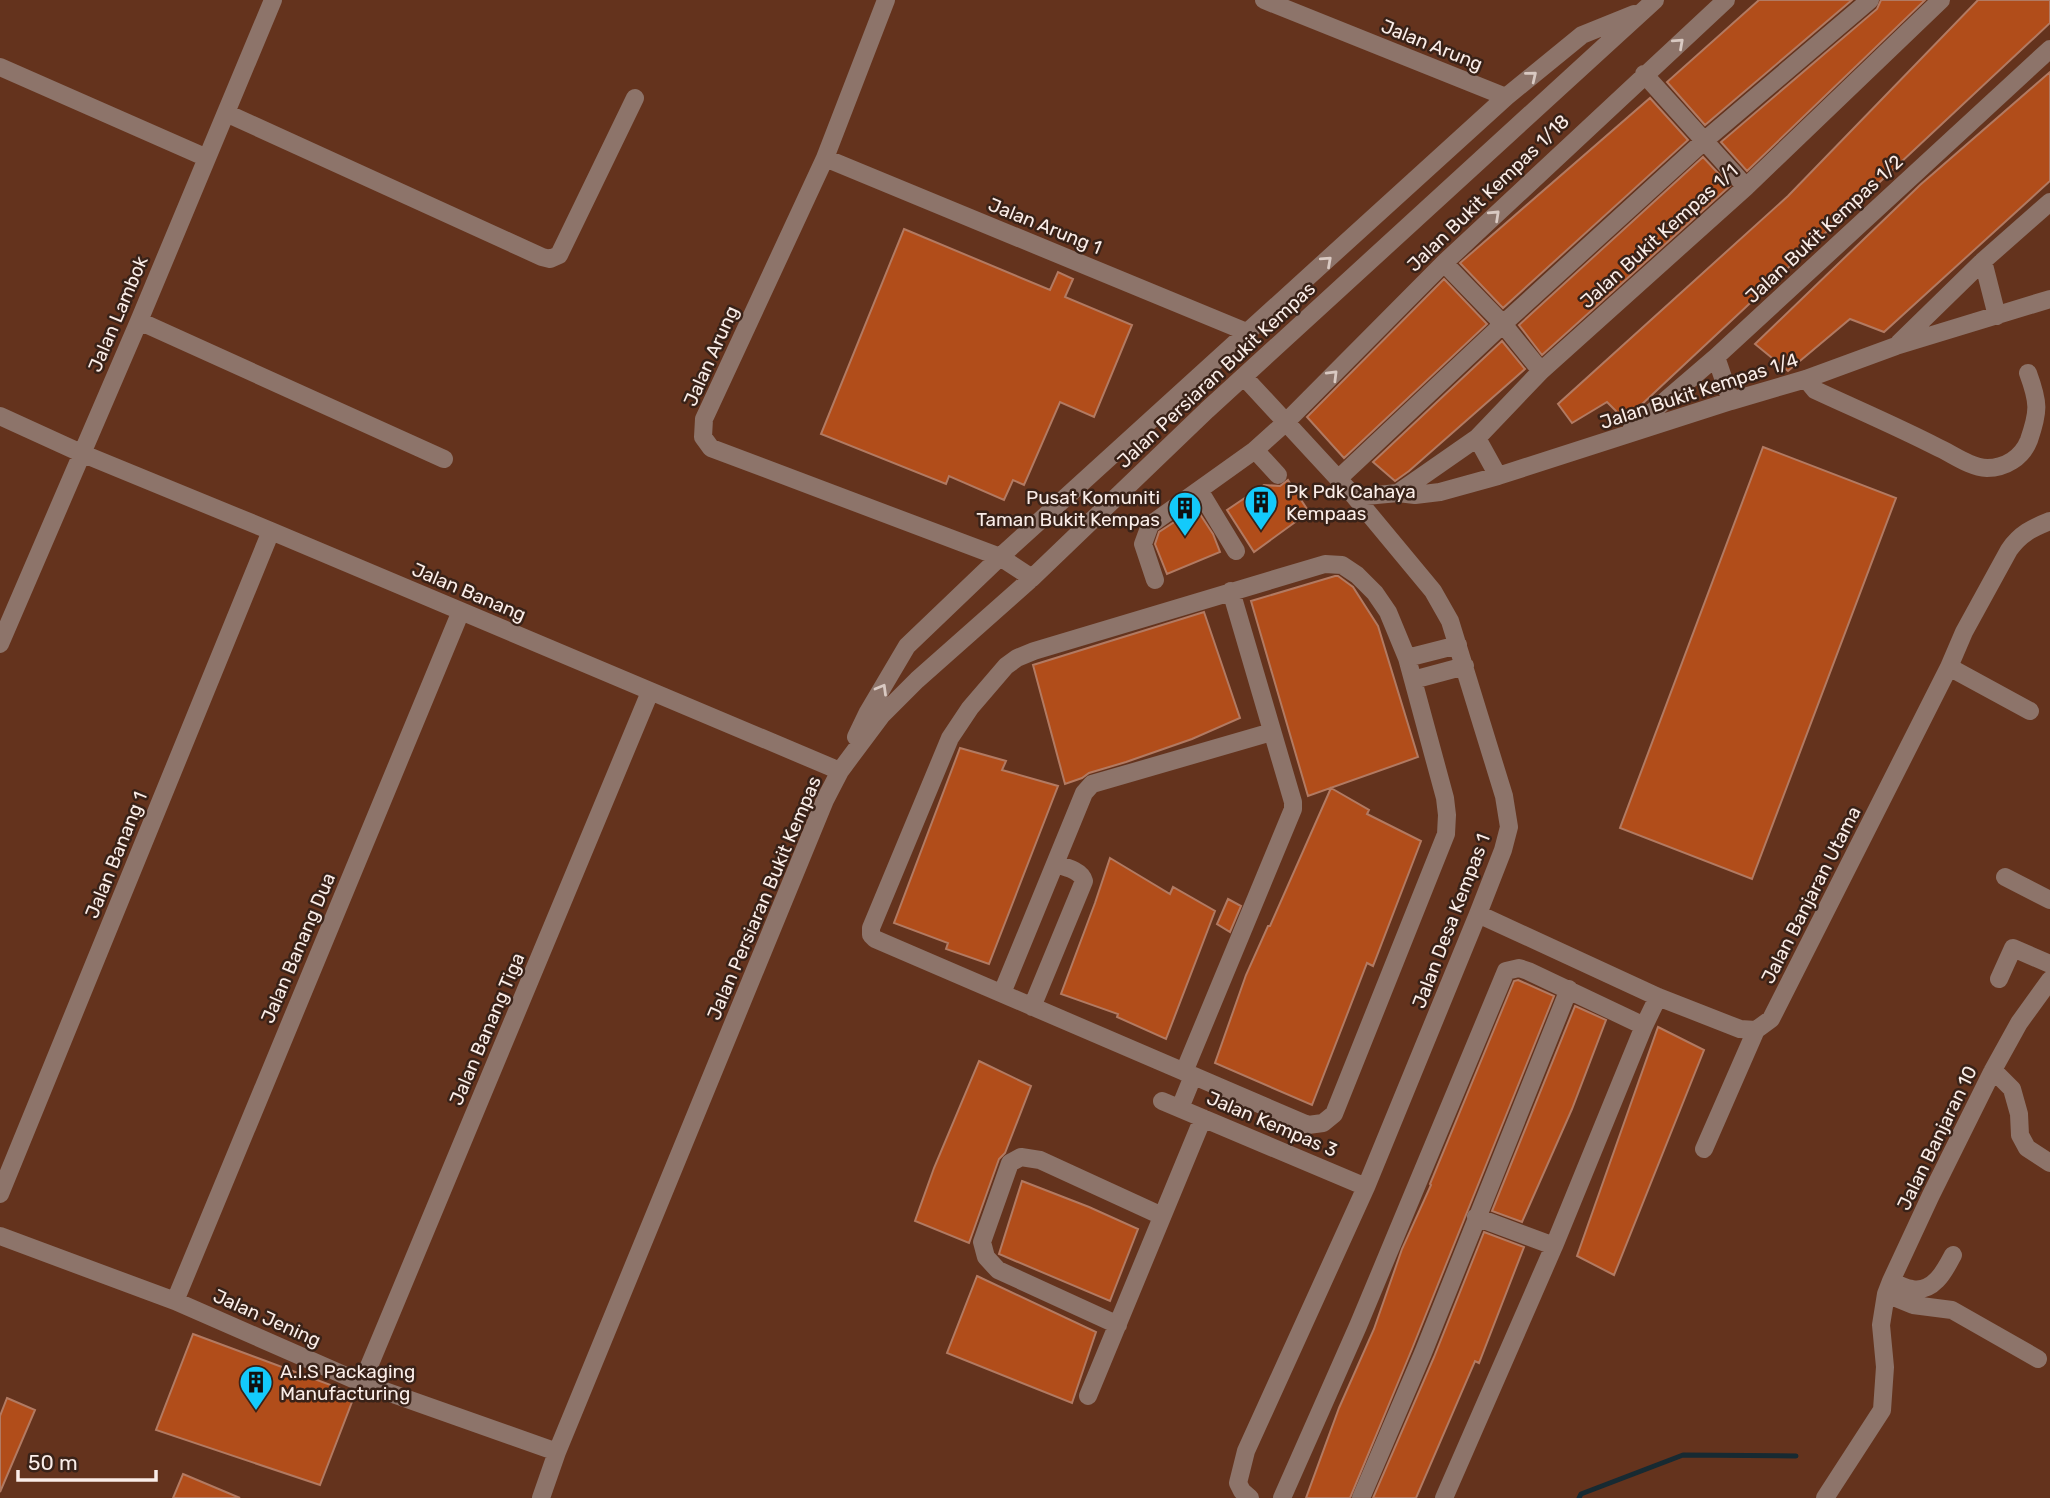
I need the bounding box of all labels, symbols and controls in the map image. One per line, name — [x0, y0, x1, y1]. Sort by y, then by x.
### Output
street label: Jalan Arung — [1378, 14, 1486, 76]
one-way arrow — [1671, 39, 1684, 51]
one-way arrow — [1525, 71, 1537, 84]
street label: Jalan Bukit Kempas 1/18 — [1402, 110, 1574, 276]
street label: Jalan Bukit Kempas 1/2 — [1740, 150, 1908, 308]
street label: Jalan Bukit Kempas 1/1 — [1575, 159, 1743, 313]
street label: Jalan Arung 1 — [985, 193, 1105, 259]
one-way arrow — [1487, 210, 1500, 223]
street label: Jalan Lambok — [83, 252, 153, 375]
one-way arrow — [1319, 257, 1332, 269]
street label: Jalan Persiaran Bukit Kempas — [1112, 277, 1320, 473]
street label: Jalan Arung — [679, 302, 743, 410]
street label: Jalan Bukit Kempas 1/4 — [1597, 348, 1801, 434]
one-way arrow — [1325, 370, 1338, 383]
place label: Pk Pdk Cahaya Kempaas — [1286, 480, 1416, 525]
building icon: Pk Pdk Cahaya Kempaas — [1242, 483, 1280, 532]
place label: Pusat Komuniti Taman Bukit Kempas — [976, 486, 1160, 531]
building icon: Pusat Komuniti Taman Bukit Kempas — [1166, 489, 1204, 538]
street label: Jalan Banang — [408, 558, 530, 626]
one-way arrow — [873, 683, 886, 696]
street label: Jalan Persiaran Bukit Kempas — [702, 773, 826, 1023]
street label: Jalan Banang 1 — [80, 788, 152, 922]
street label: Jalan Banjaran Utama — [1756, 802, 1866, 988]
street label: Jalan Desa Kempas 1 — [1407, 831, 1495, 1011]
street label: Jalan Banang Dua — [256, 869, 340, 1027]
street label: Jalan Banang Tiga — [445, 949, 529, 1109]
street label: Jalan Banjaran 10 — [1892, 1062, 1982, 1214]
street label: Jalan Kempas 3 — [1203, 1086, 1341, 1162]
street label: Jalan Jening — [210, 1284, 324, 1352]
place label: A.I.S Packaging Manufacturing — [280, 1360, 415, 1405]
building icon: A.I.S Packaging Manufacturing — [237, 1363, 275, 1412]
scale bar — [18, 1438, 156, 1482]
text: 50 m — [28, 1450, 78, 1475]

